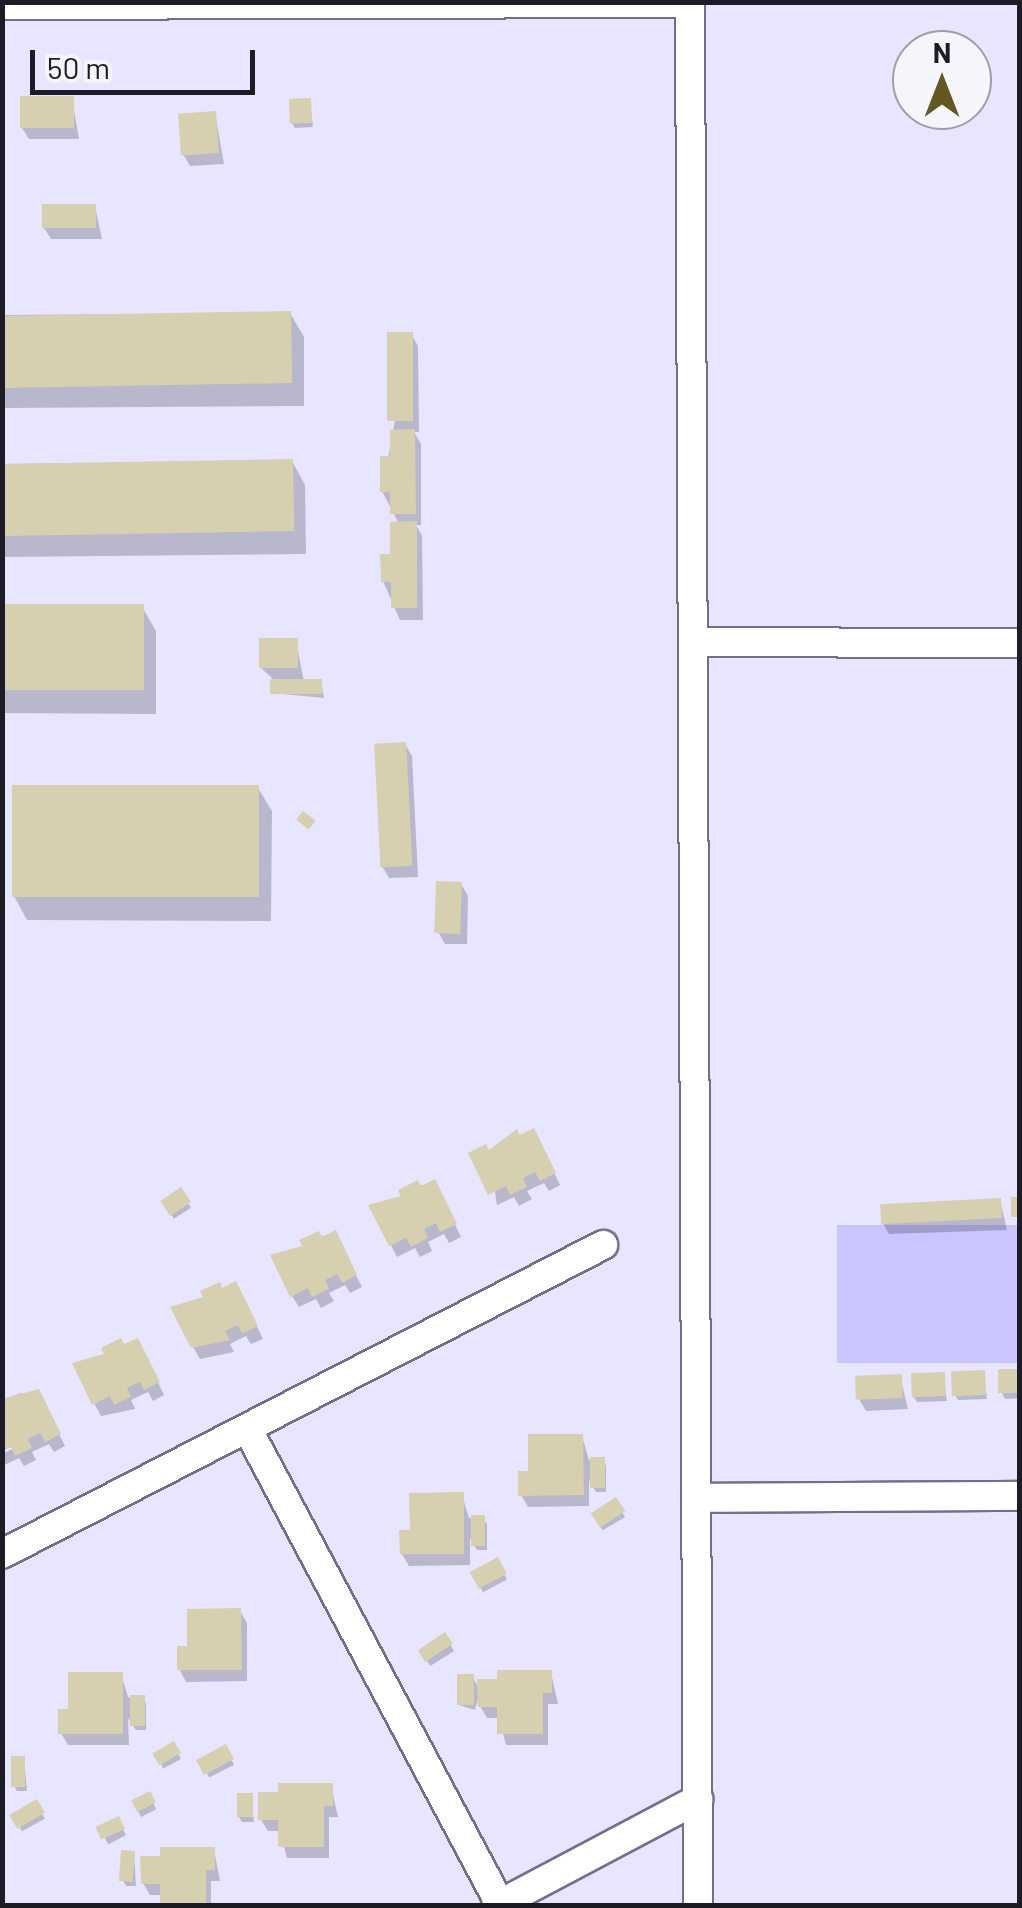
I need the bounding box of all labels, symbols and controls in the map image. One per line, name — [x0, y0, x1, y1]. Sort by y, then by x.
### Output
scale bar — [35, 30, 260, 92]
north arrow — [892, 30, 992, 130]
text: N — [933, 35, 951, 69]
text: 50 m — [47, 49, 110, 85]

